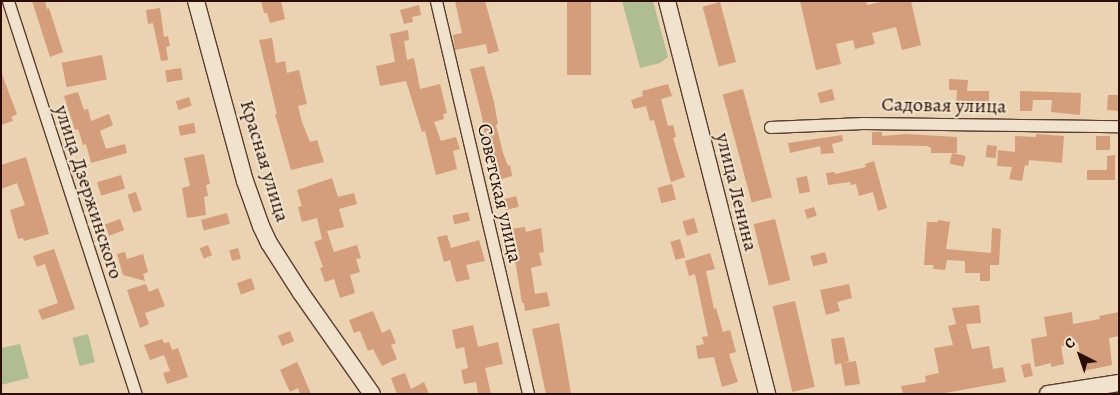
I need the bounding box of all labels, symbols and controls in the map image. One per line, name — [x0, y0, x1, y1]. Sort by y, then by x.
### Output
street label: Садовая улица — [881, 92, 1007, 118]
street label: Красная улица — [235, 97, 295, 225]
street label: улица Дзержинского — [50, 102, 128, 282]
street label: Советская улица — [472, 121, 528, 265]
street label: улица Ленина — [711, 130, 763, 254]
north arrow — [1055, 330, 1105, 380]
text: С — [1060, 333, 1079, 353]

